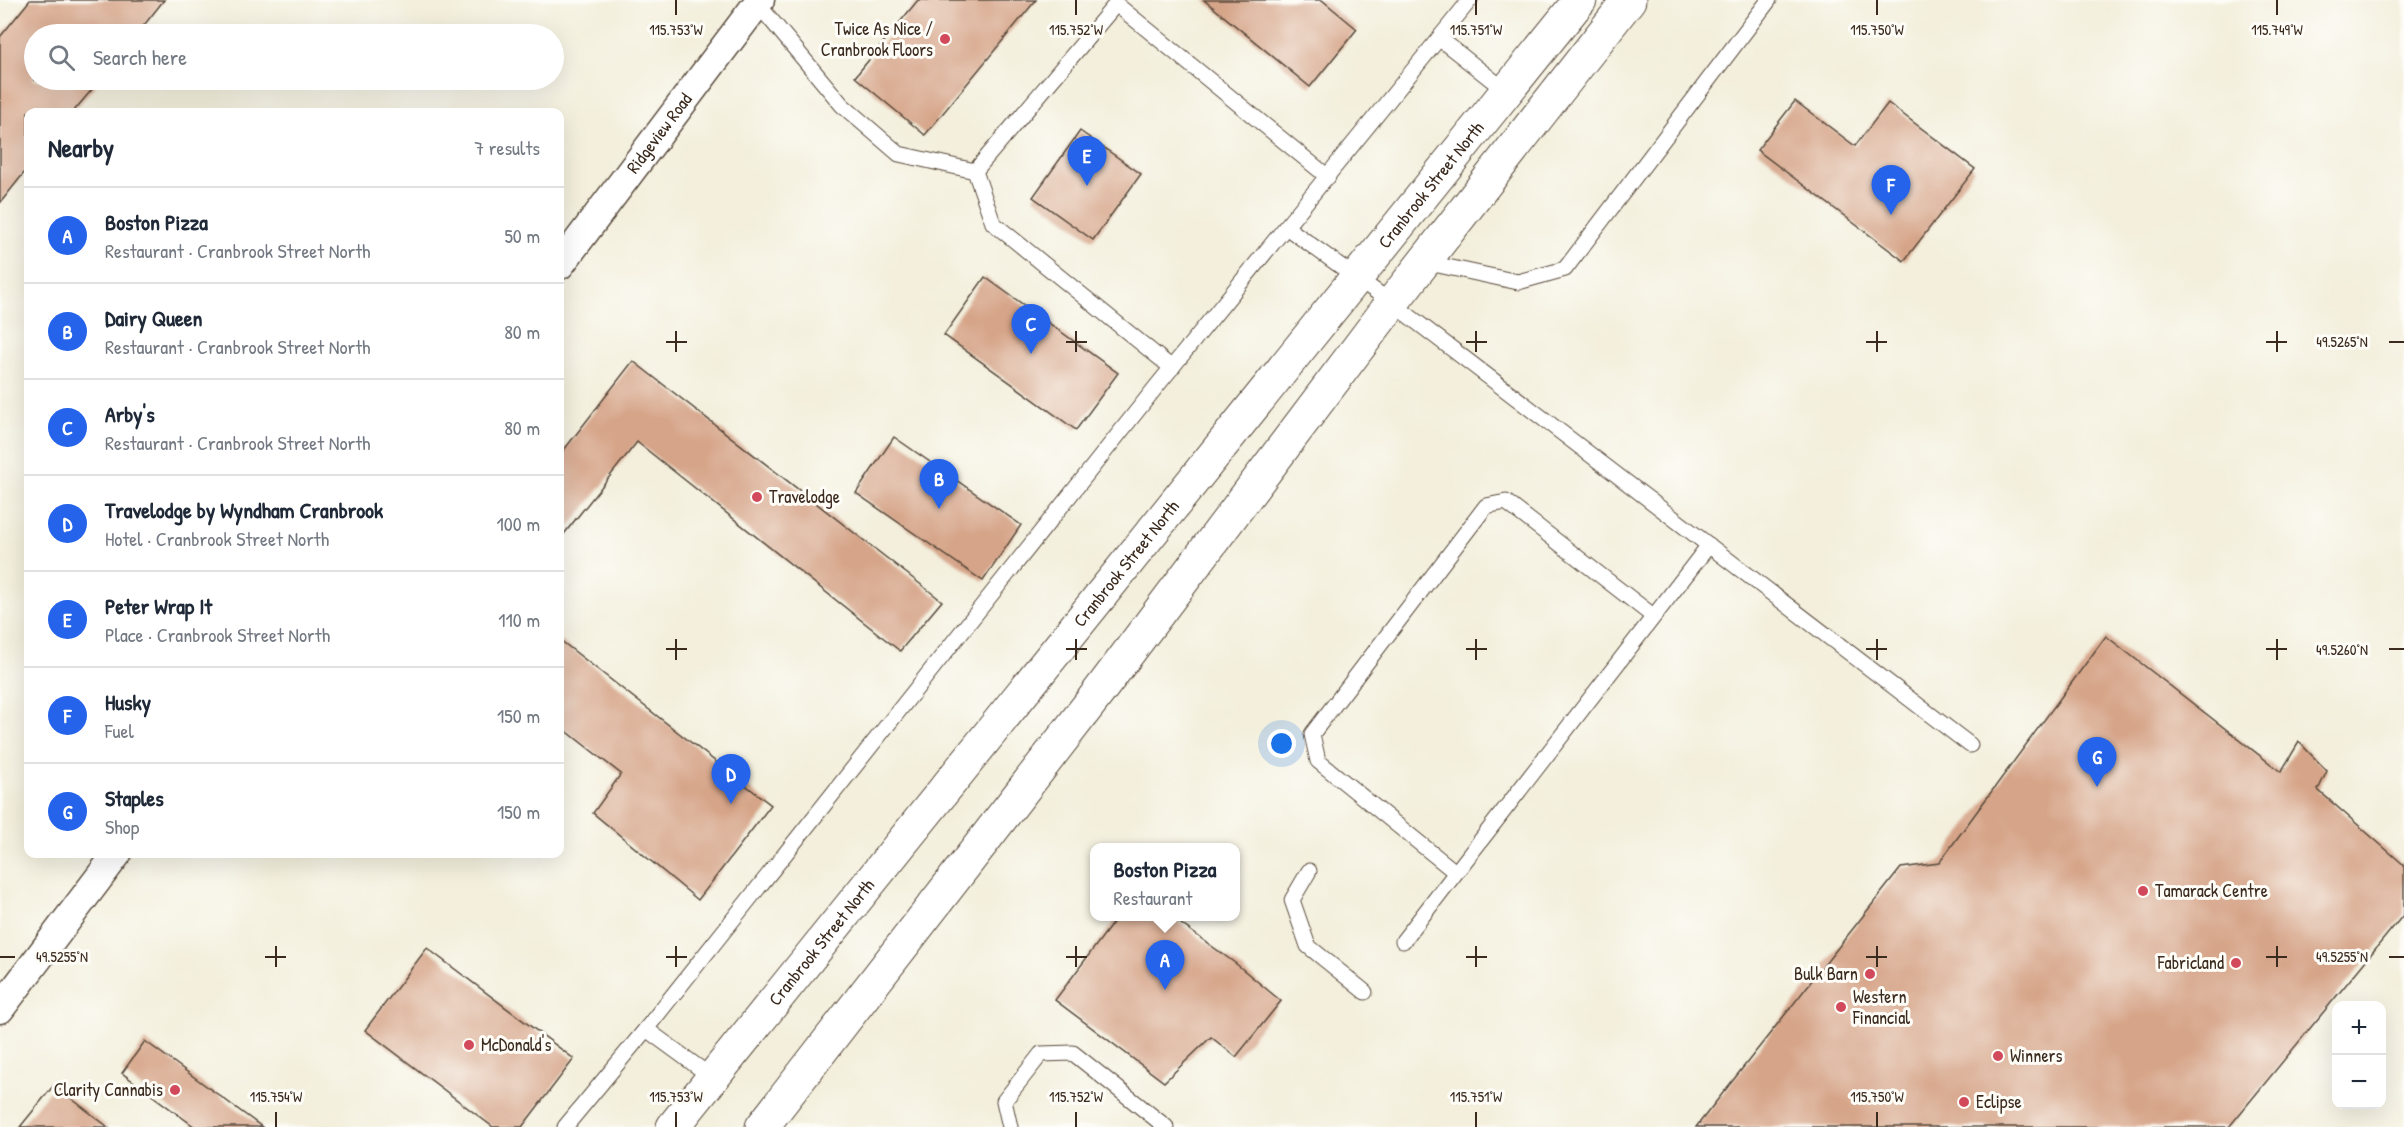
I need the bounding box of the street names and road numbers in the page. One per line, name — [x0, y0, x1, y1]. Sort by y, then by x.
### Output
street label: Ridgeview Road — [620, 88, 698, 178]
street label: Cranbrook Street North — [1372, 116, 1490, 253]
street label: Cranbrook Street North — [1067, 494, 1185, 632]
street label: Cranbrook Street North — [763, 873, 880, 1011]

